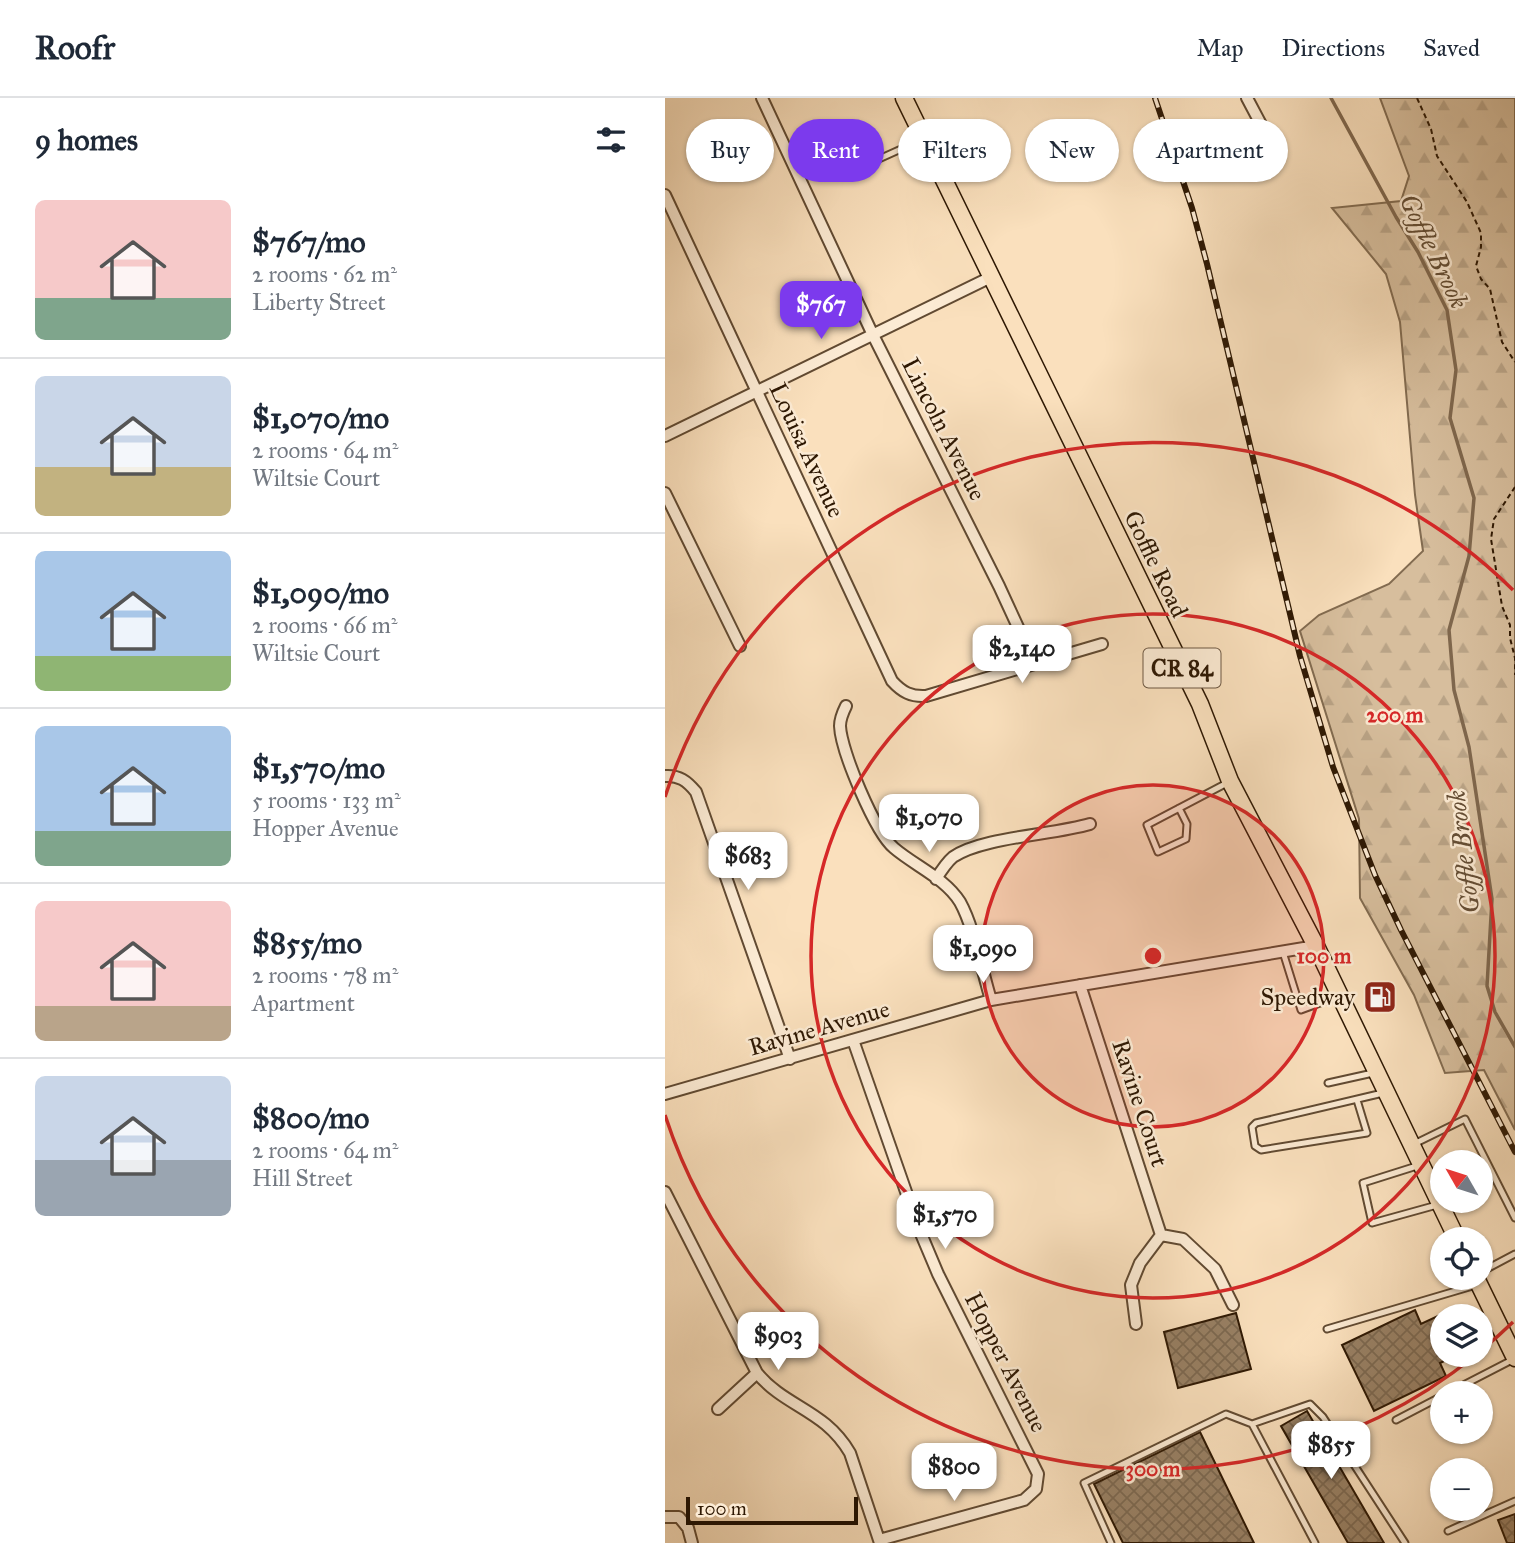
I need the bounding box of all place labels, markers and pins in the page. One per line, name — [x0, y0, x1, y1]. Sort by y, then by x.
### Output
pin: $767 — [780, 282, 862, 341]
pin: $2,140 — [965, 626, 1079, 685]
pin: $1,070 — [872, 794, 986, 854]
pin: $683 — [707, 832, 789, 892]
pin: $1,090 — [926, 926, 1040, 985]
centre of rings — [1141, 944, 1165, 968]
fuel station icon: Speedway — [1361, 978, 1399, 1016]
place label: Speedway — [1261, 982, 1356, 1012]
pin: $1,570 — [888, 1192, 1002, 1251]
pin: $903 — [737, 1312, 819, 1372]
pin: $855 — [1290, 1422, 1372, 1481]
pin: $800 — [913, 1444, 995, 1503]

